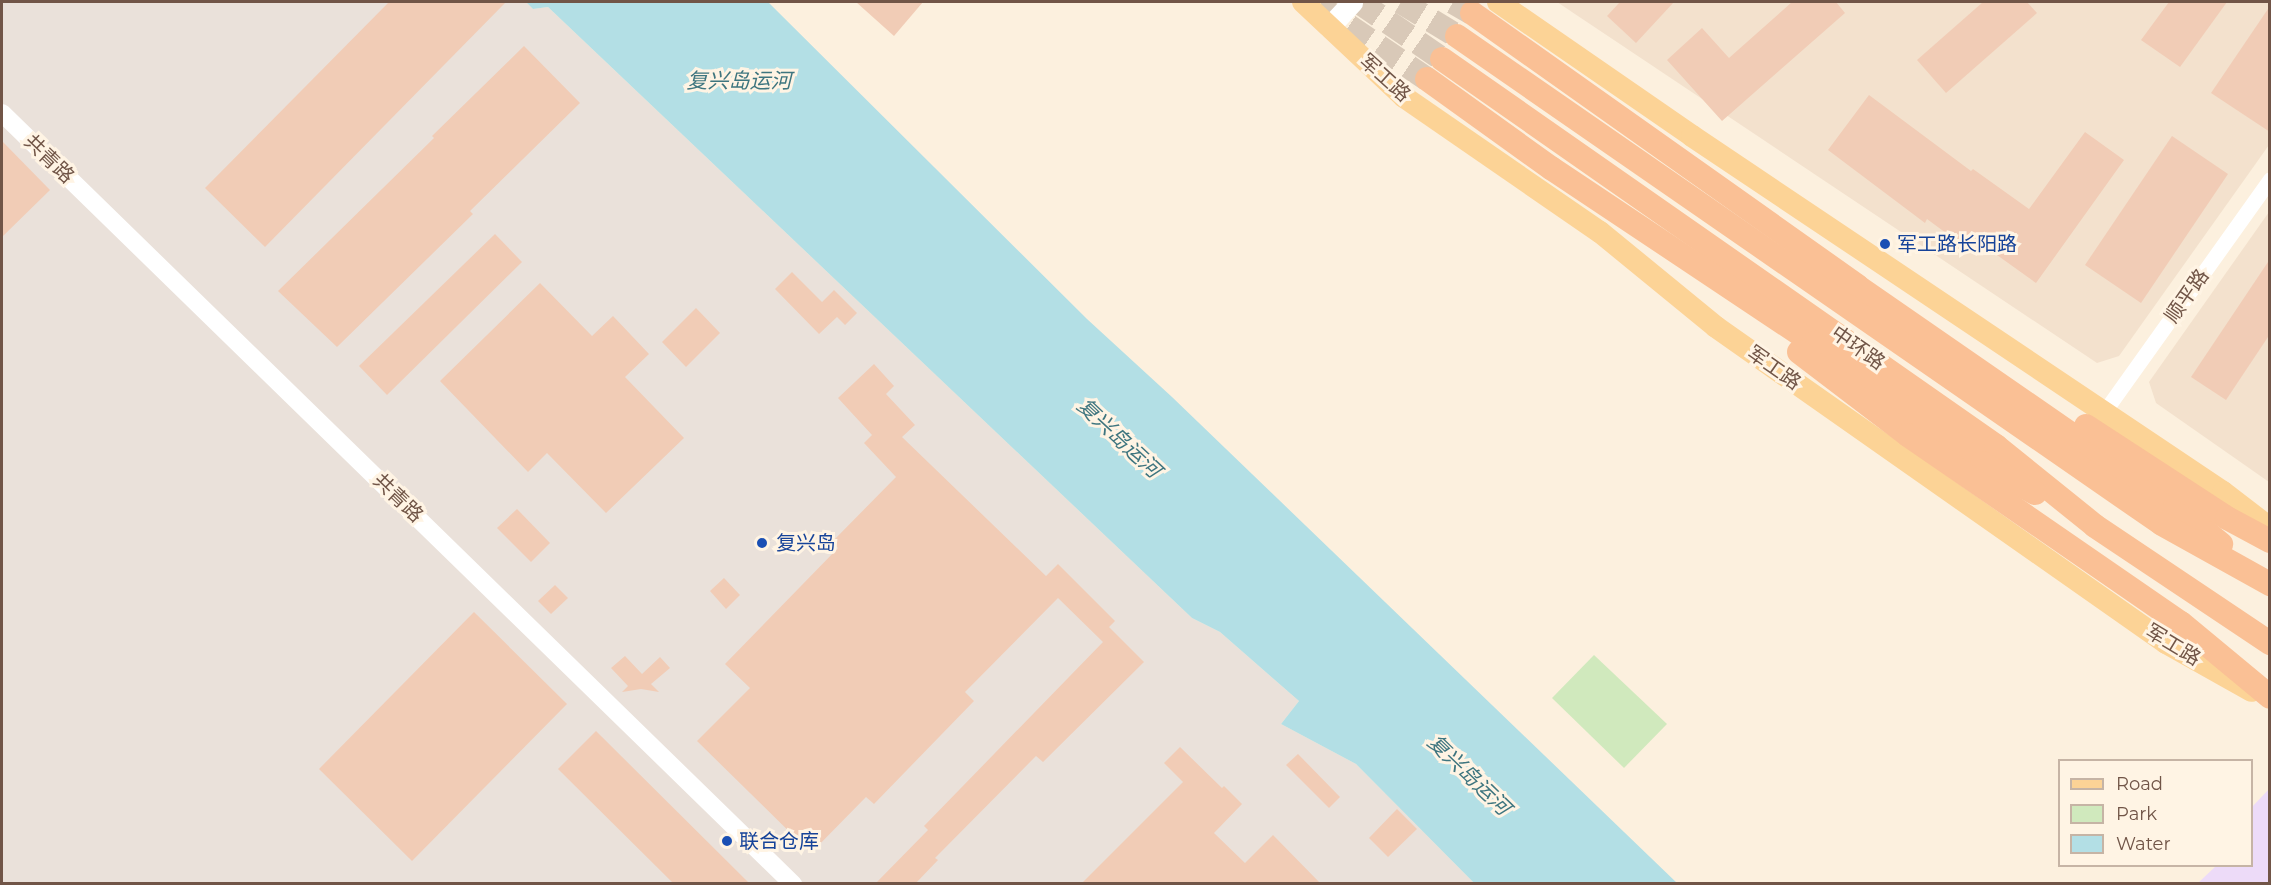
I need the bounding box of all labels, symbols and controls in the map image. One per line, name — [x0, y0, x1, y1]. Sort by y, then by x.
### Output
street label: 军工路 — [1355, 49, 1415, 107]
water label: 复兴岛运河 — [687, 68, 791, 94]
street label: 共青路 — [19, 130, 79, 188]
place label: 军工路长阳路 — [1897, 232, 2017, 256]
marker: 军工路长阳路 — [1878, 237, 1892, 251]
street label: 顺平路 — [2160, 265, 2214, 327]
street label: 中环路 — [1827, 321, 1889, 375]
street label: 军工路 — [1743, 341, 1805, 395]
water label: 复兴岛运河 — [1072, 393, 1166, 483]
street label: 共青路 — [368, 469, 428, 527]
place label: 复兴岛 — [776, 531, 836, 555]
marker: 复兴岛 — [753, 534, 771, 552]
street label: 军工路 — [2141, 619, 2205, 671]
water label: 复兴岛运河 — [1422, 729, 1516, 821]
legend — [2058, 759, 2253, 867]
text: Road — [2116, 773, 2163, 795]
text: Park — [2116, 803, 2157, 825]
place label: 联合仓库 — [739, 829, 819, 853]
text: Water — [2116, 833, 2171, 855]
marker: 联合仓库 — [720, 834, 734, 848]

